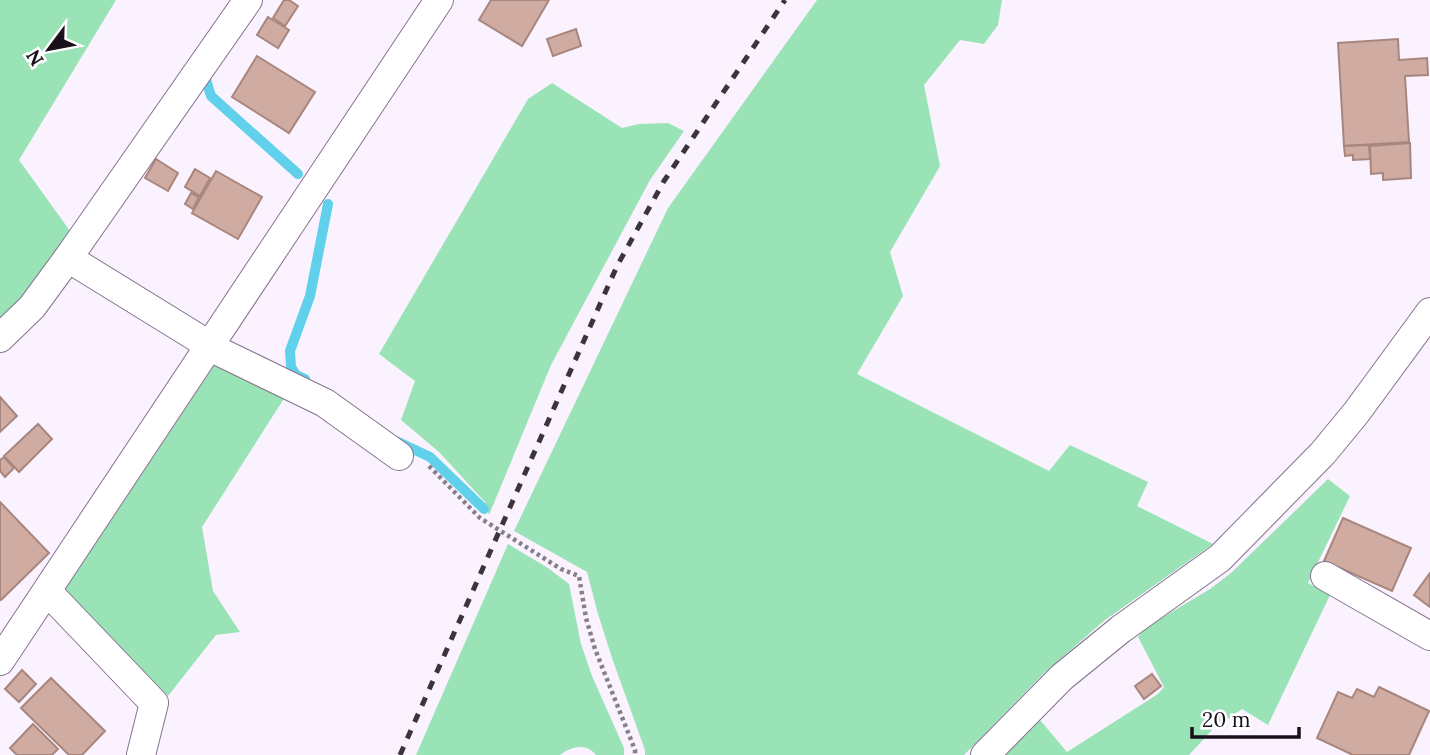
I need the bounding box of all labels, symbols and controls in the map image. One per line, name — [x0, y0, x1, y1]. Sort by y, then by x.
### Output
north arrow — [14, 14, 84, 84]
text: N — [20, 45, 49, 71]
scale bar — [1192, 696, 1299, 740]
text: 20 m — [1202, 706, 1251, 733]

